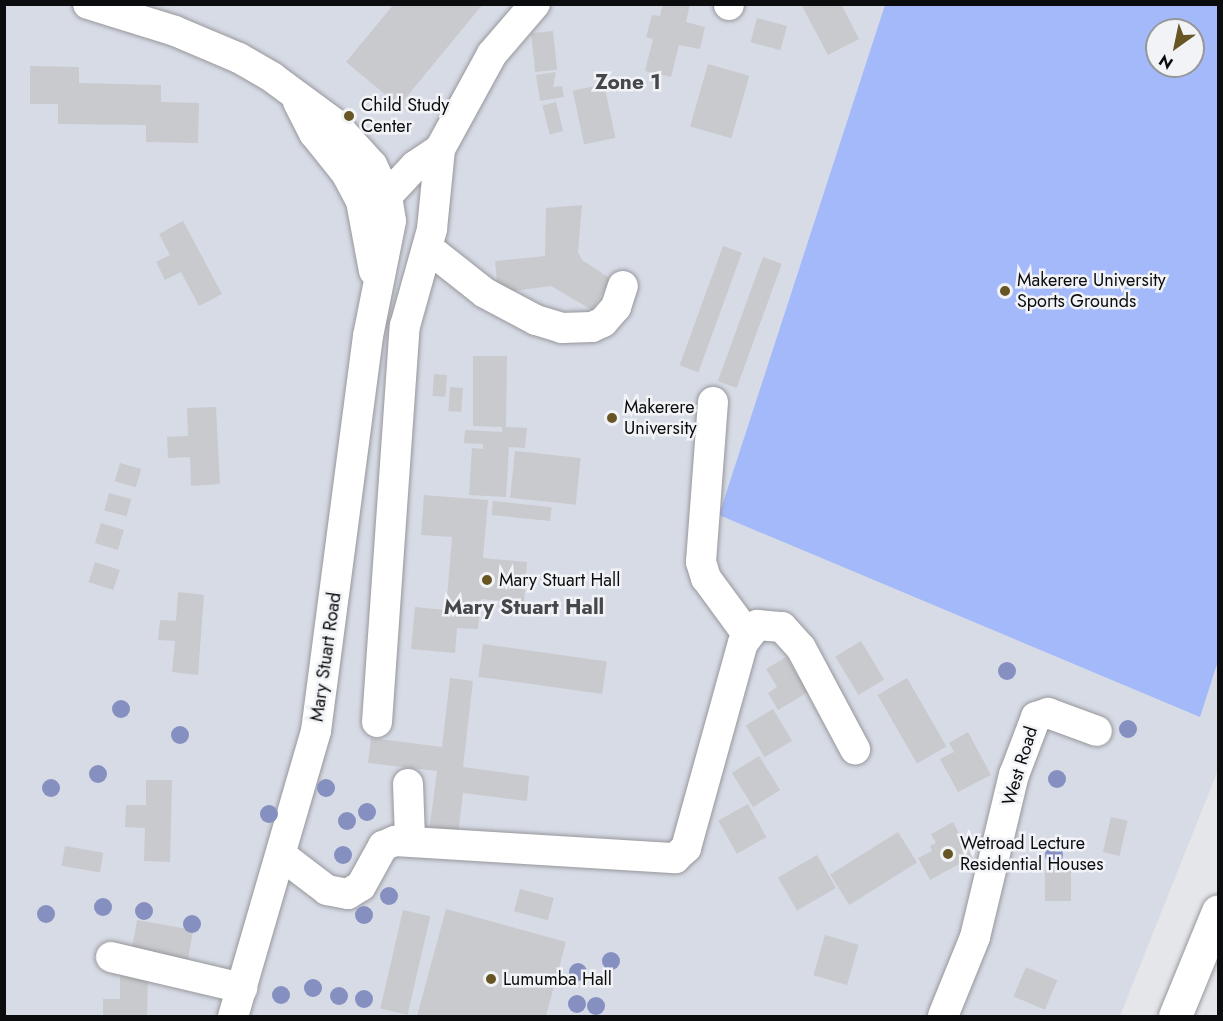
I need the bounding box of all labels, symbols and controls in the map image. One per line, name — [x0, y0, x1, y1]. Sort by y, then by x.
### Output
north arrow — [1145, 18, 1205, 78]
text: N — [1154, 49, 1178, 75]
district label: Zone 1 — [595, 69, 661, 95]
place label: Child Study Center — [361, 95, 449, 138]
marker: Child Study Center — [342, 109, 356, 123]
place label: Makerere University Sports Grounds — [1017, 270, 1166, 312]
marker: Makerere University Sports Grounds — [998, 284, 1012, 298]
place label: Makerere University — [624, 397, 697, 440]
marker: Makerere University — [605, 411, 619, 425]
place label: Mary Stuart Hall — [499, 569, 620, 591]
marker: Mary Stuart Hall — [480, 573, 494, 587]
street label: Mary Stuart Road — [306, 591, 346, 723]
district label: Mary Stuart Hall — [444, 594, 604, 620]
street label: West Road — [998, 724, 1042, 808]
place label: Wetroad Lecture Residential Houses — [960, 833, 1103, 876]
marker: Wetroad Lecture Residential Houses — [941, 847, 955, 861]
place label: Lumumba Hall — [503, 968, 612, 990]
marker: Lumumba Hall — [484, 972, 498, 986]

